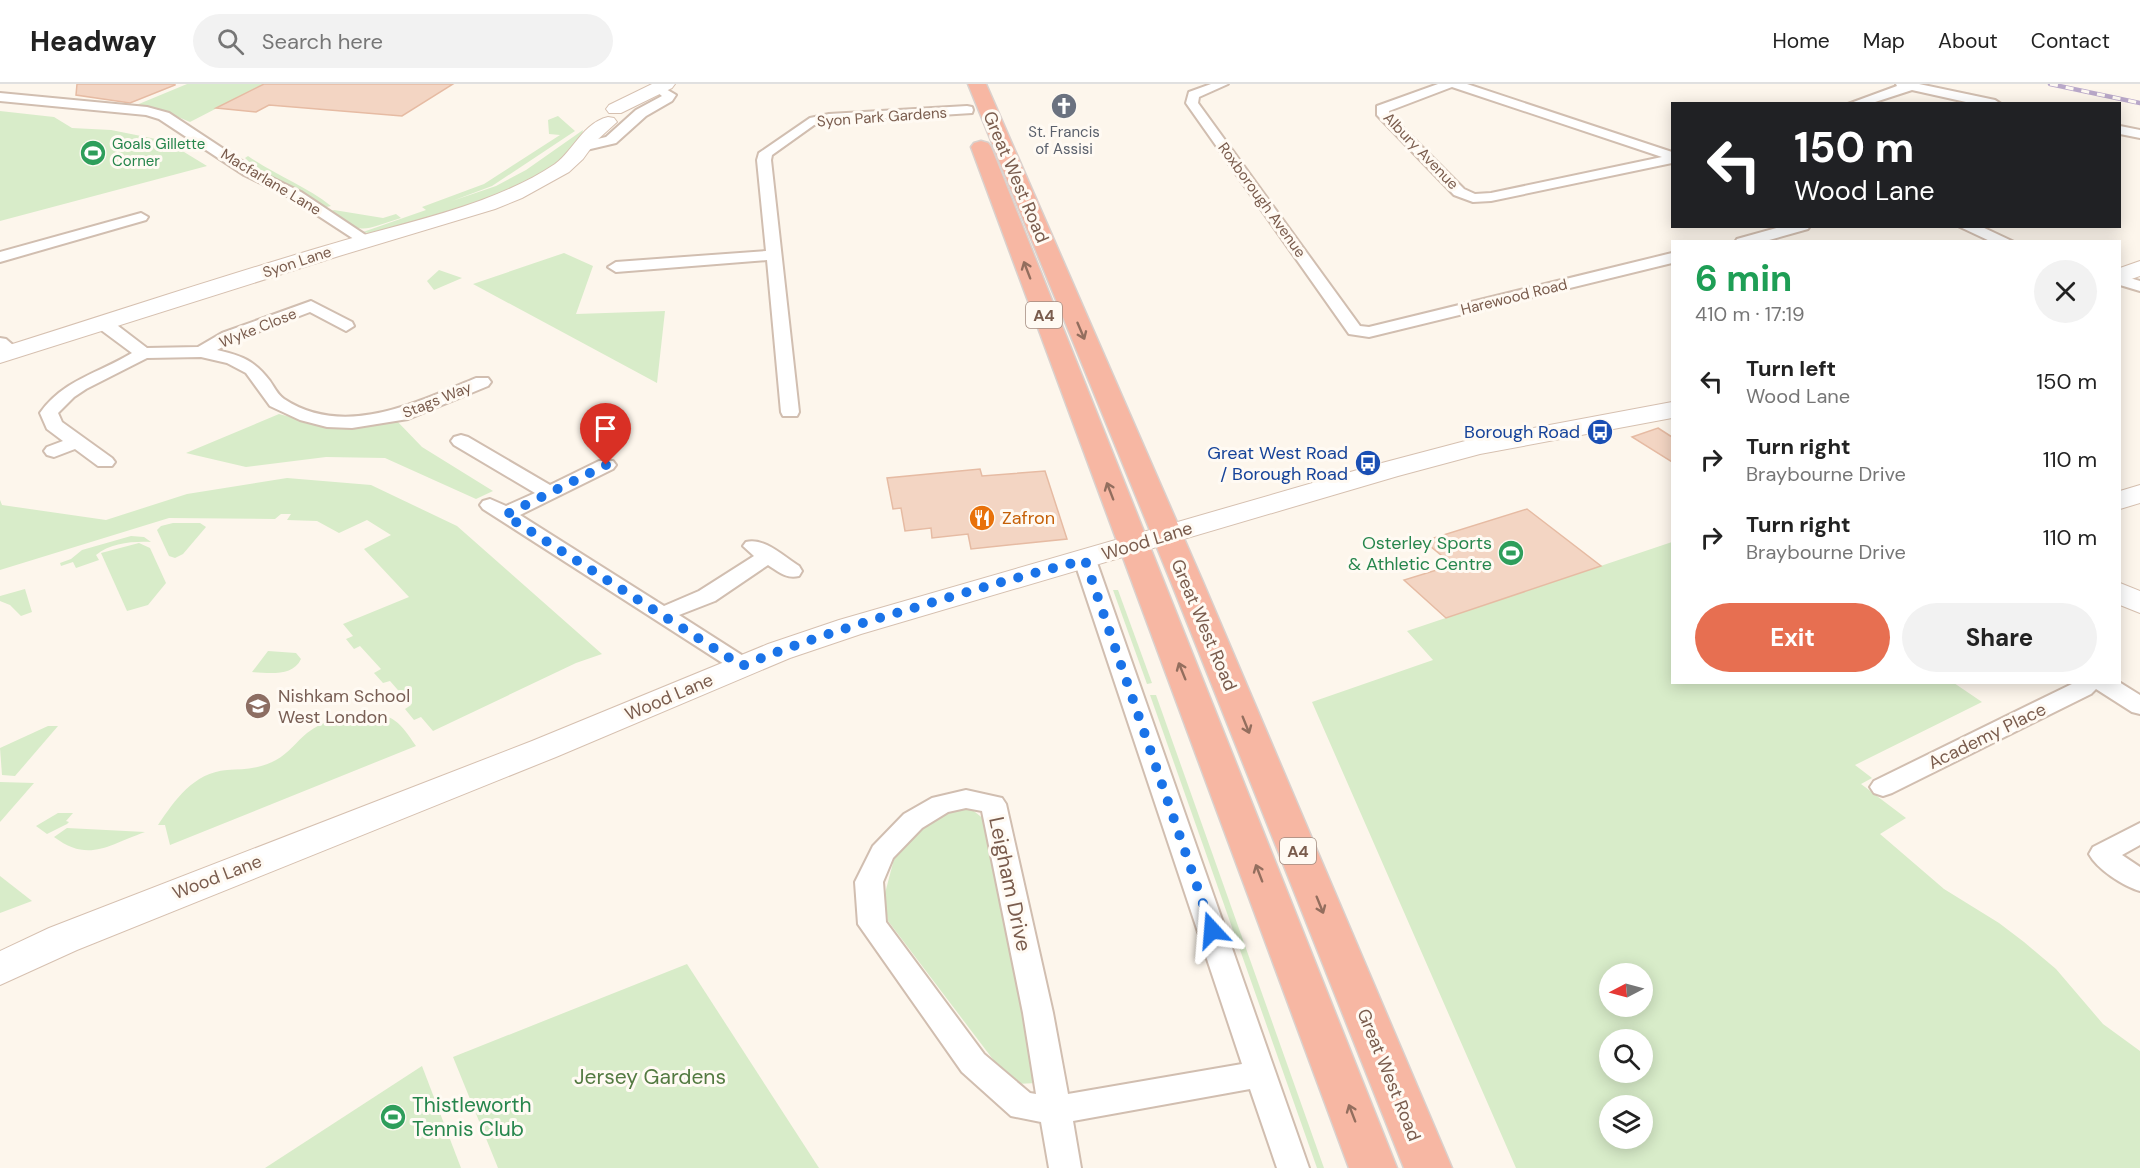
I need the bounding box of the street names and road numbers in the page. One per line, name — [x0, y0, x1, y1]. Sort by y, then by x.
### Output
street label: Syon Park Gardens — [816, 102, 948, 132]
street label: Great West Road — [977, 108, 1055, 246]
street label: Albury Avenue — [1379, 108, 1463, 194]
street label: Roxborough Avenue — [1214, 139, 1310, 261]
street label: Macfarlane Lane — [217, 144, 325, 220]
street label: Syon Lane — [260, 242, 334, 282]
street label: Harewood Road — [1459, 274, 1569, 320]
road number: A4 — [1026, 302, 1062, 328]
street label: Wyke Close — [217, 303, 299, 353]
street label: Stags Way — [400, 377, 475, 423]
street label: Wood Lane — [1099, 516, 1195, 566]
street label: Great West Road — [1165, 556, 1243, 694]
street label: Wood Lane — [621, 668, 717, 726]
street label: Academy Place — [1924, 697, 2050, 775]
street label: Leigham Drive — [982, 814, 1038, 954]
road number: A4 — [1280, 838, 1316, 864]
street label: Wood Lane — [169, 849, 265, 905]
street label: Great West Road — [1352, 1005, 1426, 1145]

